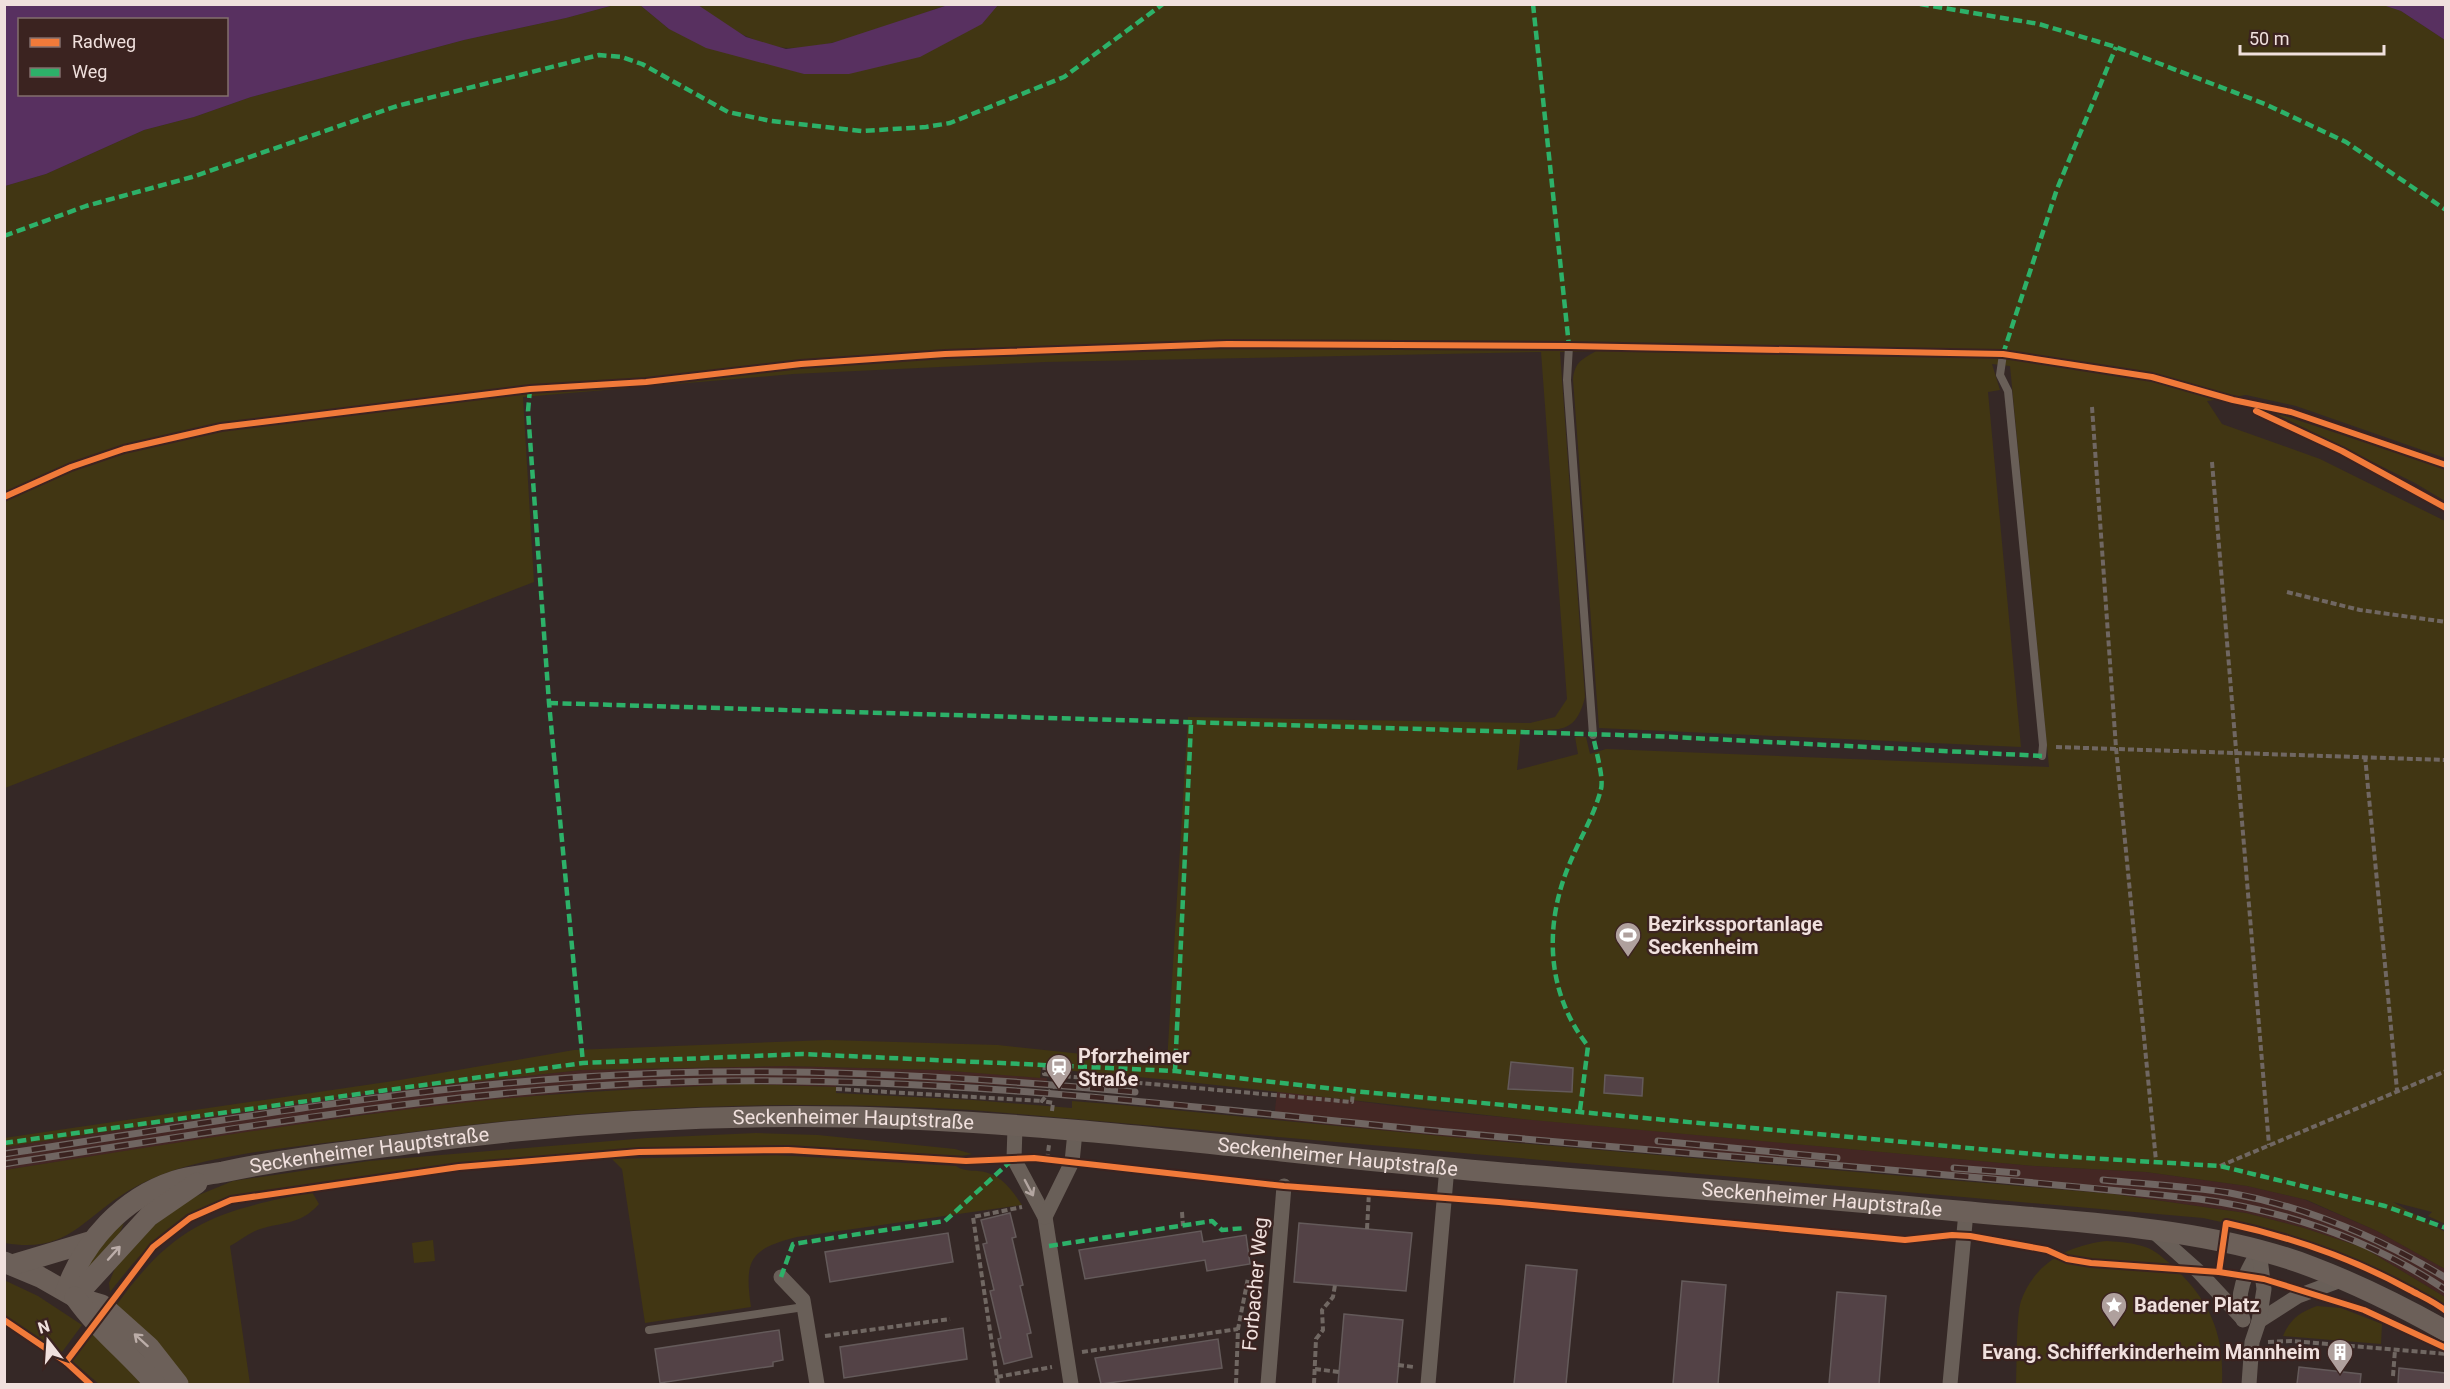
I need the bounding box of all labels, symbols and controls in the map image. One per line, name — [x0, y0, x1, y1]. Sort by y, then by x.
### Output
legend — [18, 18, 228, 96]
scale bar — [2240, 18, 2384, 56]
text: 50 m — [2249, 28, 2289, 49]
text: Radweg — [72, 31, 136, 52]
text: Weg — [72, 61, 107, 82]
place label: Bezirkssportanlage Seckenheim — [1648, 912, 1823, 959]
sports icon: Bezirkssportanlage Seckenheim — [1613, 920, 1643, 958]
place label: Pforzheimer Straße — [1078, 1044, 1190, 1091]
station icon: Pforzheimer Straße — [1044, 1052, 1074, 1090]
street label: Seckenheimer Hauptstraße — [732, 1104, 975, 1135]
street label: Seckenheimer Hauptstraße — [247, 1122, 490, 1178]
street label: Seckenheimer Hauptstraße — [1216, 1132, 1459, 1181]
street label: Seckenheimer Hauptstraße — [1701, 1177, 1943, 1221]
one-way arrow — [1023, 1179, 1035, 1196]
street label: Forbacher Weg — [1237, 1216, 1273, 1352]
one-way arrow — [107, 1246, 121, 1261]
place icon: Badener Platz — [2099, 1290, 2129, 1328]
place label: Badener Platz — [2134, 1293, 2260, 1317]
north arrow — [18, 1311, 78, 1371]
text: N — [36, 1316, 52, 1338]
one-way arrow — [133, 1333, 148, 1347]
building icon: Evang. Schifferkinderheim Mannheim — [2325, 1337, 2355, 1375]
place label: Evang. Schifferkinderheim Mannheim — [1982, 1340, 2320, 1364]

